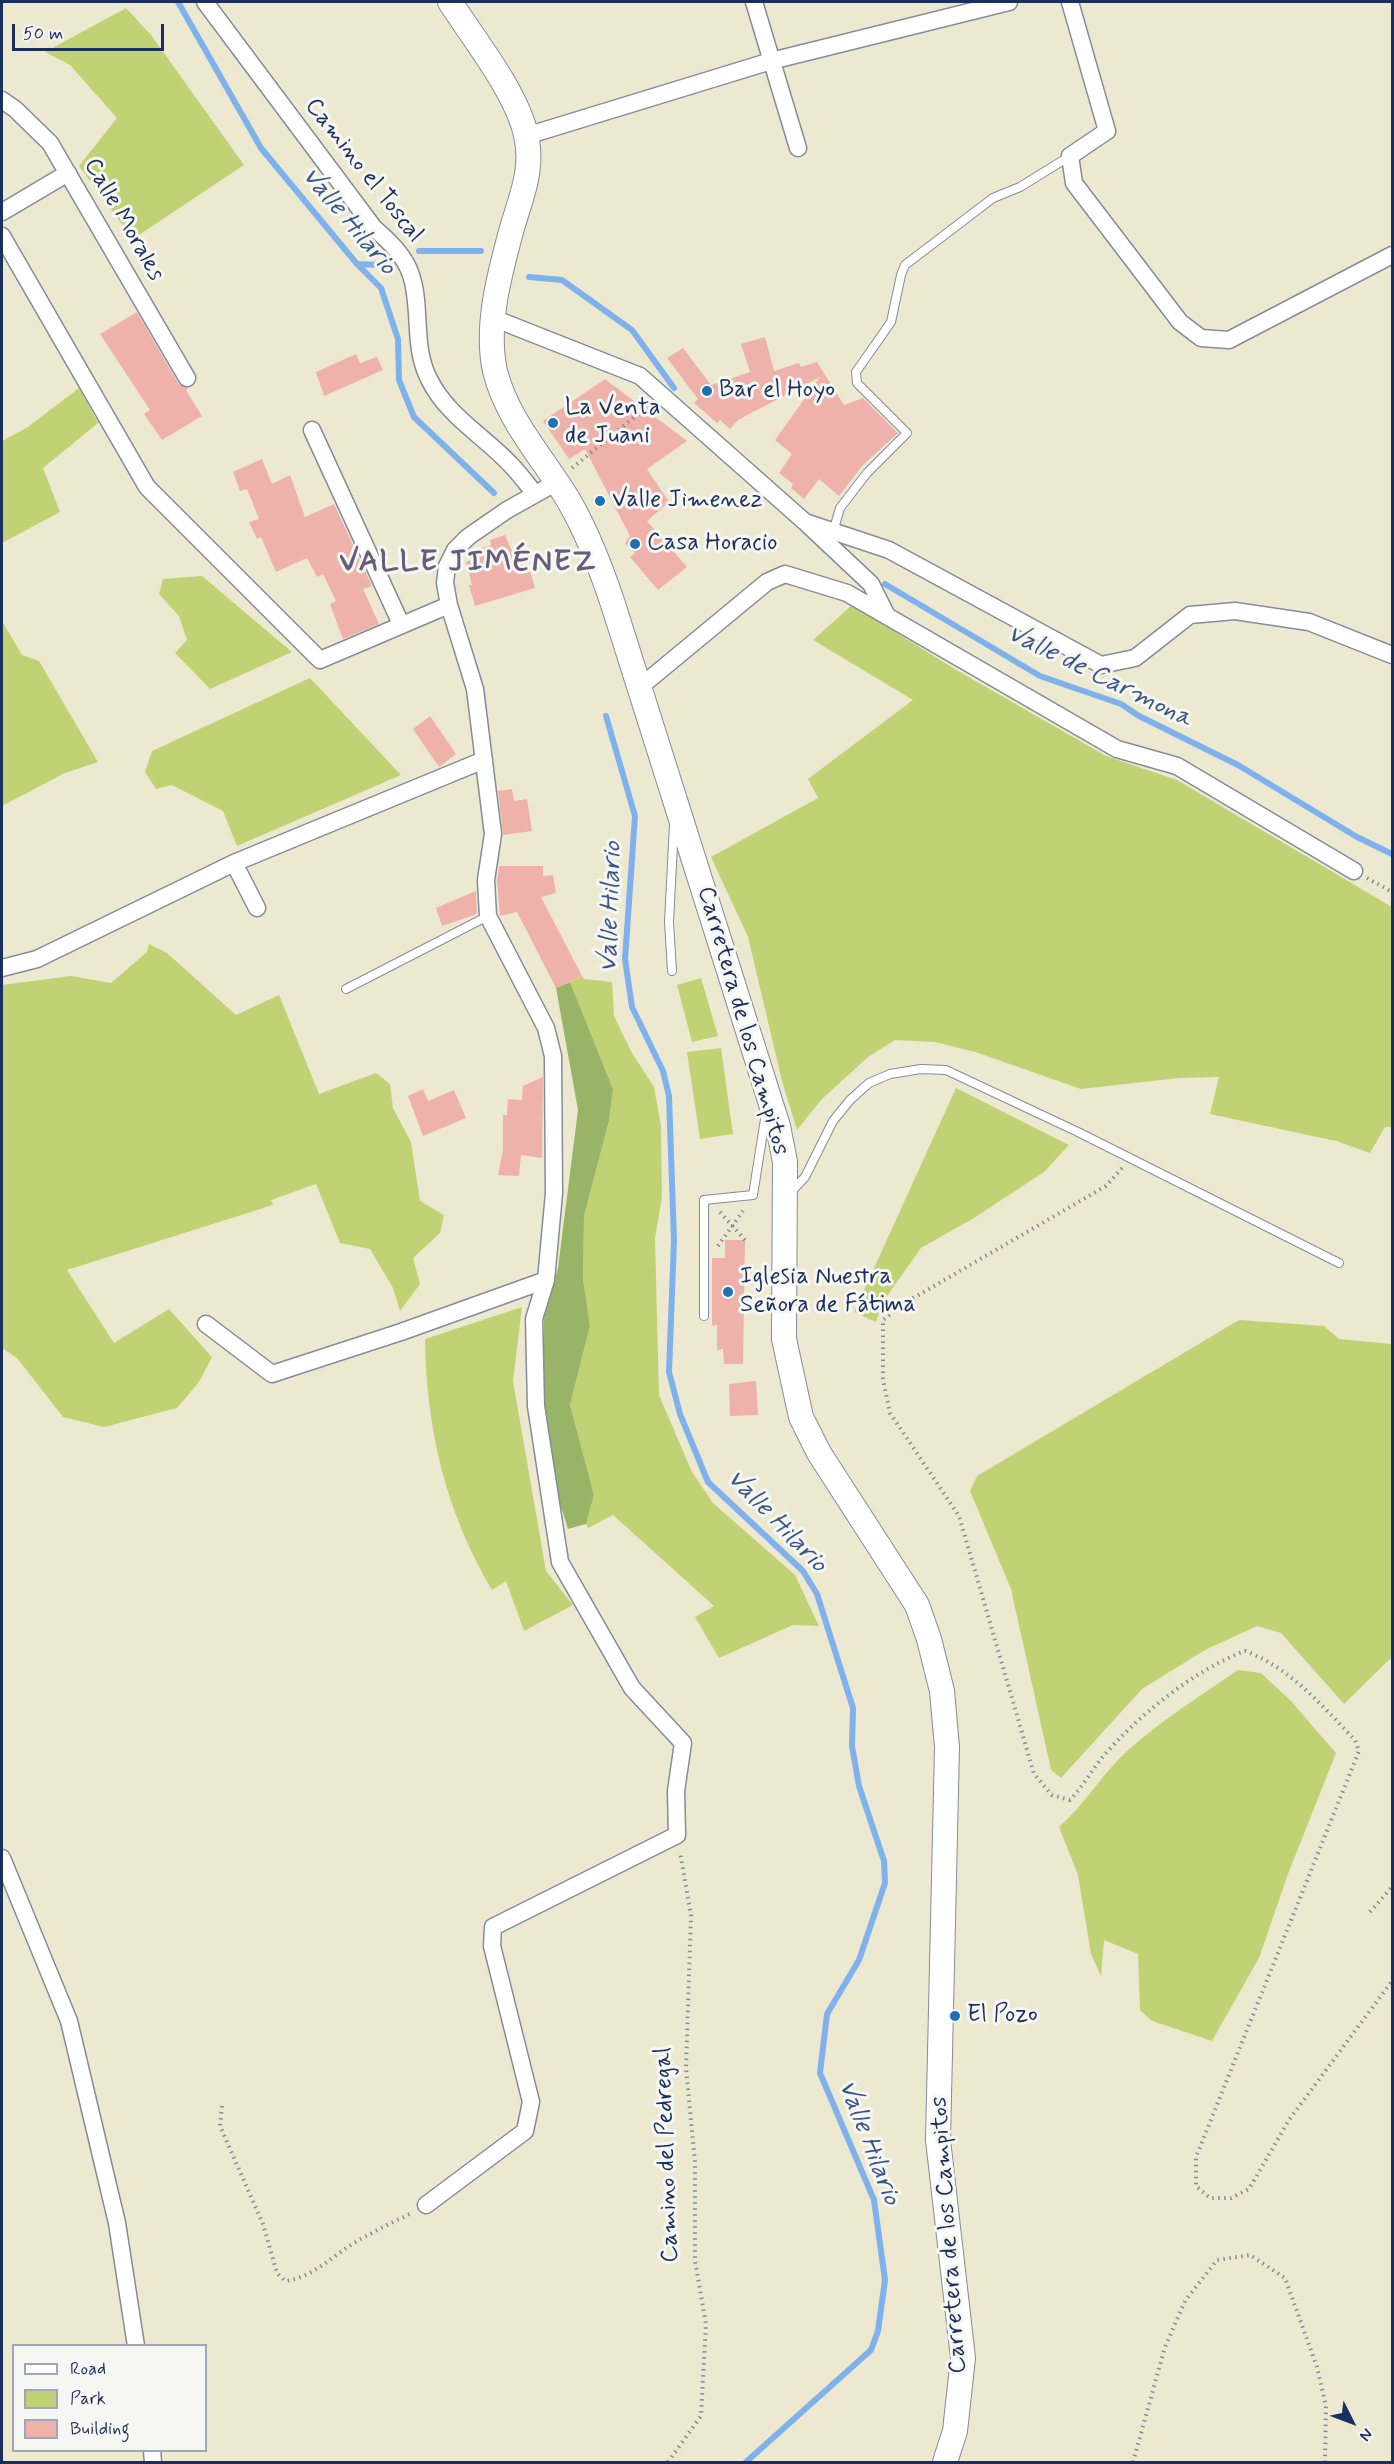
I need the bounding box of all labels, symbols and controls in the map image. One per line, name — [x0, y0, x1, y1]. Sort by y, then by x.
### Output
scale bar — [15, 12, 166, 50]
text: 50 m — [23, 22, 63, 46]
street label: Camino el Toscal — [298, 93, 428, 249]
street label: Calle Morales — [76, 153, 170, 287]
water label: Valle Hilario — [294, 162, 402, 282]
place label: Bar el Hoyo — [719, 377, 835, 405]
marker: Bar el Hoyo — [700, 384, 714, 398]
place label: La Venta de Juani — [565, 395, 660, 451]
marker: La Venta de Juani — [546, 416, 560, 430]
place label: Valle Jimenez — [612, 487, 763, 515]
marker: Valle Jimenez — [593, 494, 607, 508]
place label: Casa Horacio — [647, 530, 777, 558]
marker: Casa Horacio — [628, 537, 642, 551]
district label: VALLE JIMÉNEZ — [340, 546, 596, 582]
water label: Valle de Carmona — [1001, 619, 1197, 735]
water label: Valle Hilario — [594, 841, 630, 973]
street label: Carretera de los Campitos — [690, 883, 794, 1159]
place label: Iglesia Nuestra Señora de Fátima — [740, 1264, 916, 1320]
marker: Iglesia Nuestra Señora de Fátima — [721, 1285, 735, 1299]
water label: Valle Hilario — [719, 1464, 833, 1580]
place label: El Pozo — [967, 2002, 1038, 2030]
marker: El Pozo — [948, 2009, 962, 2023]
street label: Camino del Pedregal — [650, 2047, 686, 2263]
water label: Valle Hilario — [830, 2076, 906, 2210]
street label: Carretera de los Campitos — [926, 2095, 974, 2375]
legend — [12, 2344, 207, 2452]
text: Road — [70, 2357, 106, 2381]
text: Park — [70, 2387, 106, 2411]
north arrow — [1322, 2392, 1382, 2452]
text: Building — [70, 2417, 130, 2441]
text: N — [1354, 2423, 1377, 2445]

